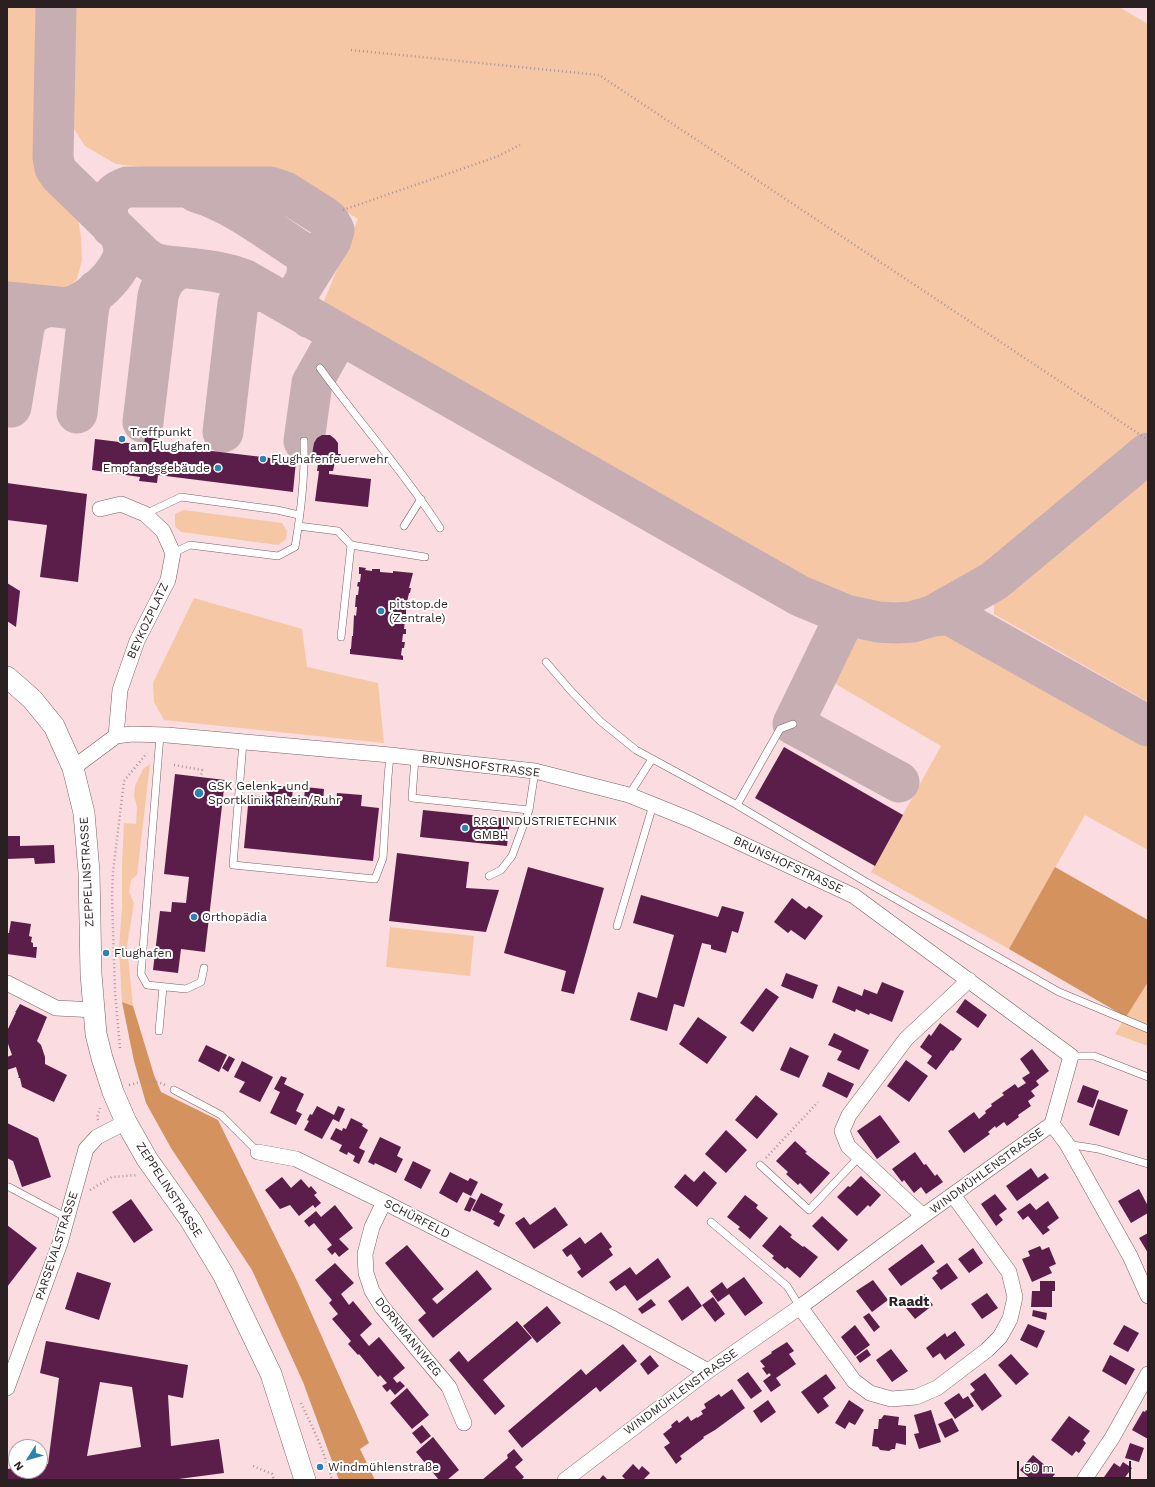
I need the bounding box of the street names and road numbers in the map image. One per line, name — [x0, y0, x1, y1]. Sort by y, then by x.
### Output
street label: BEYKOZPLATZ — [124, 581, 172, 661]
street label: BRUNSHOFSTRASSE — [421, 752, 541, 780]
street label: ZEPPELINSTRASSE — [77, 816, 97, 928]
street label: BRUNSHOFSTRASSE — [731, 833, 845, 897]
street label: WINDMÜHLENSTRASSE — [927, 1125, 1047, 1217]
street label: ZEPPELINSTRASSE — [133, 1140, 205, 1240]
street label: PARSEVALSTRASSE — [33, 1190, 81, 1302]
street label: SCHÜRFELD — [382, 1196, 452, 1242]
street label: DORNMANNWEG — [372, 1294, 444, 1380]
street label: WINDMÜHLENSTRASSE — [621, 1346, 741, 1438]

